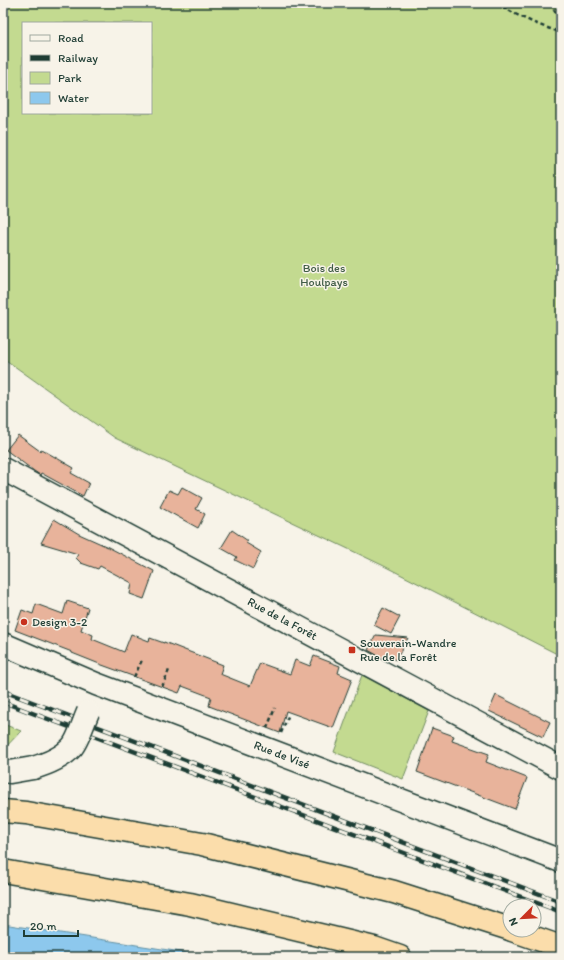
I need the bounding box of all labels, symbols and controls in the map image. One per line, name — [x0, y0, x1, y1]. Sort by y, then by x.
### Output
legend — [22, 22, 152, 114]
text: Road — [58, 31, 84, 45]
text: Railway — [58, 51, 98, 65]
text: Park — [58, 71, 82, 85]
text: Water — [58, 91, 89, 105]
park label: Bois des Houlpays — [300, 261, 348, 289]
street label: Rue de la Forêt — [245, 594, 320, 643]
place label: Design 3-2 — [32, 615, 88, 629]
marker: Design 3-2 — [19, 617, 29, 627]
place label: Souverain-Wandre Rue de la Forêt — [360, 636, 457, 664]
marker: Souverain-Wandre Rue de la Forêt — [347, 645, 357, 655]
street label: Rue de Visé — [252, 738, 312, 772]
north arrow — [502, 898, 542, 938]
scale bar — [24, 912, 78, 938]
text: N — [506, 916, 521, 928]
text: 20 m — [30, 919, 57, 933]

